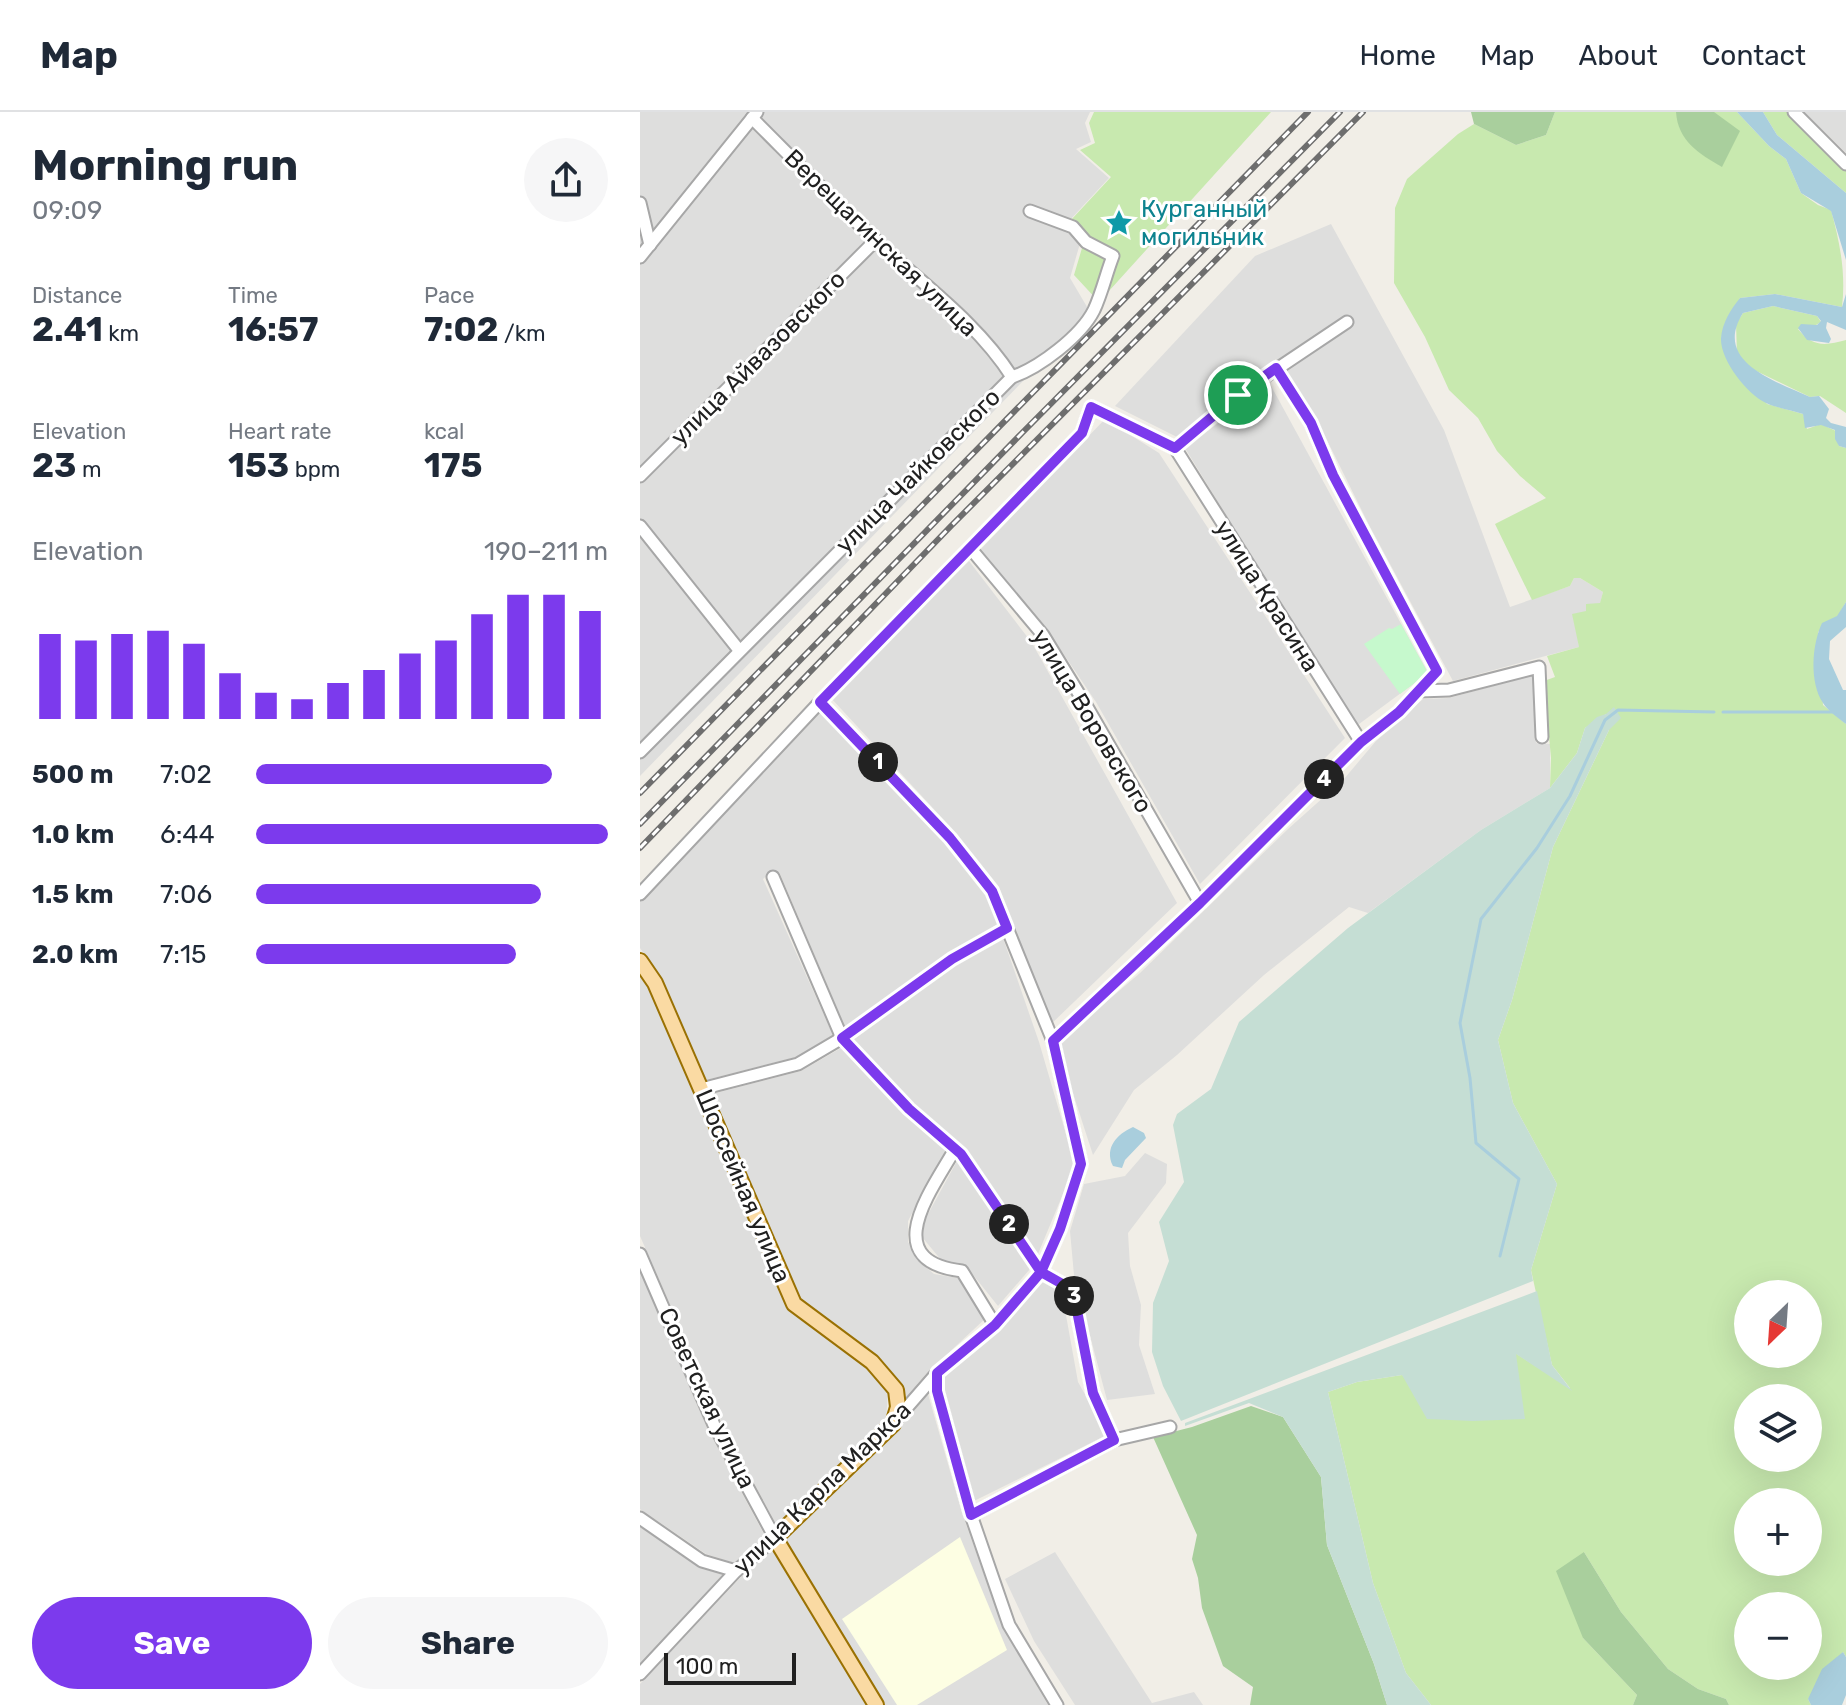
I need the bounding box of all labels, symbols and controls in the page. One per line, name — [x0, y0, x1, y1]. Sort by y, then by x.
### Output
text: Map — [40, 32, 118, 78]
text: Home — [1359, 39, 1436, 72]
text: Map — [1480, 39, 1534, 72]
text: About — [1578, 39, 1658, 72]
text: Contact — [1702, 39, 1806, 72]
button: share — [524, 138, 608, 222]
text: Morning run — [32, 139, 298, 191]
street label: Верещагинская улица — [779, 144, 983, 342]
text: 09:09 — [32, 195, 103, 226]
place label: Курганный могильник — [1141, 195, 1267, 251]
place icon: Курганный могильник — [1104, 208, 1134, 238]
street label: улица Айвазовского — [665, 265, 851, 451]
text: Distance — [32, 282, 122, 309]
text: Time — [228, 282, 278, 309]
text: Pace — [424, 282, 475, 309]
text: 2.41 — [32, 309, 103, 350]
text: 16:57 — [228, 309, 318, 350]
text: 7:02 — [424, 309, 499, 350]
text: km — [103, 320, 139, 347]
text: /km — [499, 320, 546, 347]
pin — [1204, 361, 1272, 429]
icon: arrive — [1216, 373, 1260, 417]
street label: улица Чайковского — [830, 383, 1006, 559]
text: Elevation — [32, 418, 126, 445]
text: Heart rate — [228, 418, 332, 445]
text: kcal — [424, 418, 464, 445]
text: 23 — [32, 445, 77, 486]
text: 153 — [228, 445, 289, 486]
text: 175 — [424, 445, 482, 486]
text: m — [77, 456, 101, 483]
text: bpm — [289, 456, 340, 483]
street label: улица Красина — [1209, 515, 1325, 677]
text: Elevation — [32, 536, 143, 567]
text: 190–211 m — [484, 536, 608, 567]
street label: улица Воровского — [1026, 624, 1158, 818]
pin: 1 — [858, 742, 898, 782]
text: 1 — [873, 748, 883, 775]
text: 500 m — [32, 759, 114, 790]
text: 7:02 — [160, 759, 212, 790]
pin: 4 — [1304, 759, 1344, 799]
text: 4 — [1316, 765, 1332, 792]
text: 1.0 km — [32, 819, 114, 850]
text: 6:44 — [160, 819, 215, 850]
text: 1.5 km — [32, 879, 114, 910]
text: 7:06 — [160, 879, 212, 910]
text: 2.0 km — [32, 939, 118, 970]
text: 7:15 — [160, 939, 207, 970]
street label: Шоссейная улица — [690, 1085, 796, 1287]
pin: 2 — [989, 1204, 1029, 1244]
text: 2 — [1002, 1210, 1016, 1237]
pin: 3 — [1054, 1276, 1094, 1316]
north arrow — [1734, 1280, 1822, 1368]
map controls — [1734, 1280, 1822, 1680]
text: 3 — [1067, 1282, 1081, 1309]
street label: Советская улица — [653, 1303, 761, 1493]
button: layers — [1734, 1384, 1822, 1472]
street label: улица Карла Маркса — [727, 1396, 917, 1580]
button: + — [1734, 1488, 1822, 1576]
button: − — [1734, 1592, 1822, 1680]
button: Save — [32, 1597, 312, 1689]
button: Share — [328, 1597, 608, 1689]
scale bar — [664, 1649, 796, 1685]
text: 100 m — [676, 1653, 738, 1680]

